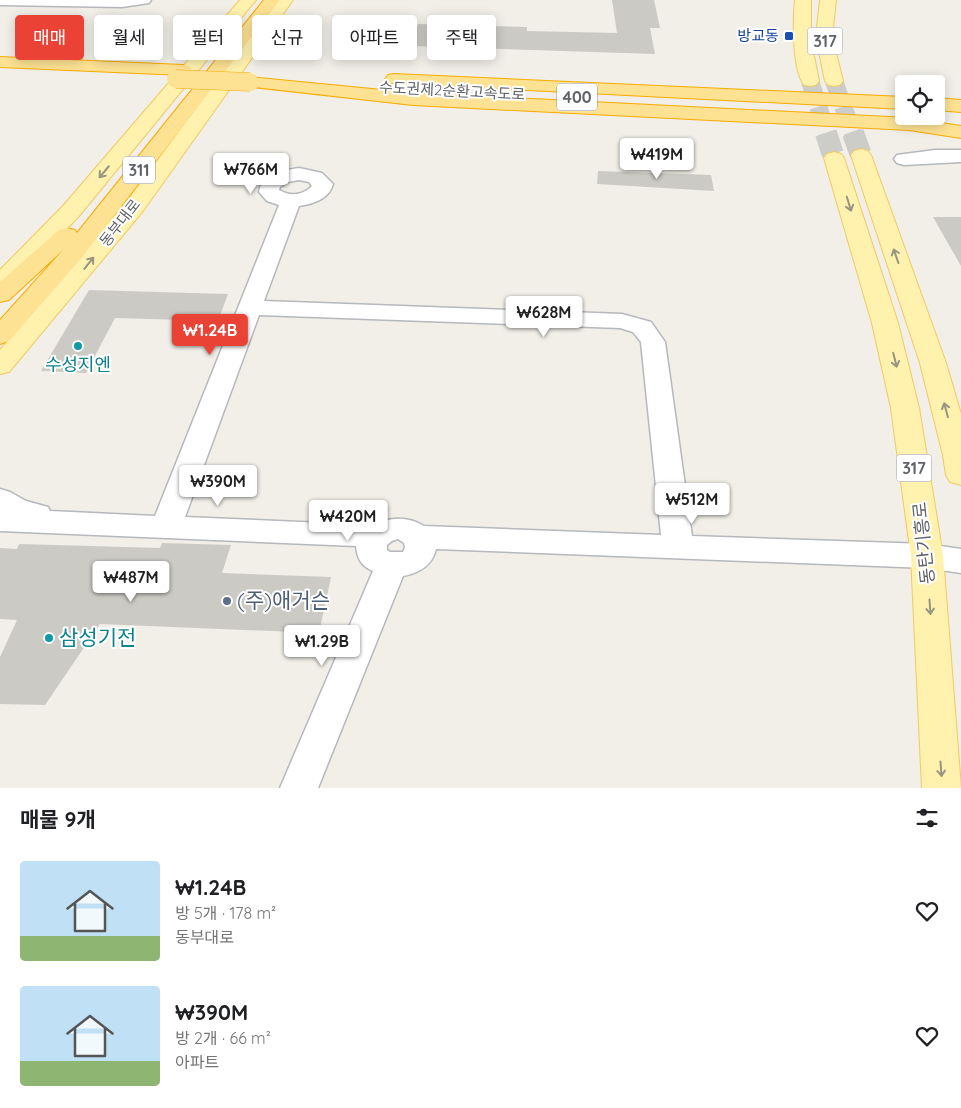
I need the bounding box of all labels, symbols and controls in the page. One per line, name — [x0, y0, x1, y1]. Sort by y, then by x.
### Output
chip: 매매 — [15, 15, 84, 60]
chip: 월세 — [94, 15, 163, 60]
chip: 필터 — [173, 15, 242, 60]
chip: 신규 — [252, 15, 322, 60]
chip: 아파트 — [332, 15, 417, 60]
chip: 주택 — [427, 15, 496, 60]
place label: 방교동 — [738, 26, 779, 45]
road number: 317 — [808, 27, 842, 54]
marker: 방교동 — [783, 30, 795, 42]
map controls — [895, 75, 945, 125]
button: locate — [895, 75, 945, 125]
street label: 수도권제2순환고속도로 — [378, 77, 526, 104]
road number: 400 — [557, 84, 597, 110]
pin: ₩419M — [622, 138, 692, 180]
text: ₩419M — [631, 144, 683, 164]
pin: ₩766M — [216, 152, 286, 195]
road number: 311 — [123, 156, 155, 184]
text: ₩766M — [224, 159, 278, 179]
one-way arrow — [99, 165, 110, 178]
street label: 동부대로 — [95, 195, 144, 250]
one-way arrow — [844, 196, 854, 212]
one-way arrow — [891, 248, 900, 264]
one-way arrow — [83, 257, 94, 270]
pin: ₩628M — [509, 296, 579, 338]
text: ₩628M — [517, 302, 571, 322]
pin: ₩1.24B — [169, 314, 251, 356]
text: ₩1.24B — [183, 320, 237, 340]
marker: 수성지엔 — [72, 340, 84, 352]
one-way arrow — [891, 351, 900, 367]
place label: 수성지엔 — [45, 353, 111, 376]
one-way arrow — [940, 403, 950, 419]
road number: 317 — [896, 454, 932, 482]
pin: ₩390M — [183, 464, 253, 507]
text: ₩390M — [190, 471, 246, 491]
pin: ₩512M — [657, 482, 727, 525]
text: ₩512M — [666, 489, 718, 509]
pin: ₩420M — [313, 500, 383, 542]
street label: 동탄기흥로 — [908, 501, 939, 585]
text: ₩420M — [320, 506, 376, 526]
pin: ₩487M — [96, 560, 166, 603]
text: ₩487M — [103, 567, 159, 587]
place label: (주)애거슨 — [237, 587, 330, 613]
marker: (주)애거슨 — [221, 595, 233, 607]
one-way arrow — [926, 599, 935, 615]
place label: 삼성기전 — [59, 624, 136, 650]
pin: ₩1.29B — [281, 624, 363, 667]
text: ₩1.29B — [295, 631, 349, 651]
marker: 삼성기전 — [43, 632, 55, 644]
one-way arrow — [936, 761, 945, 777]
icon: filters — [913, 804, 941, 832]
text: 매물 9개 — [20, 806, 96, 832]
text: ₩1.24B — [175, 874, 246, 900]
icon: home — [60, 881, 120, 941]
icon: heart — [913, 897, 941, 925]
text: 방 5개 · 178 m² — [175, 903, 276, 923]
text: 동부대로 — [175, 927, 234, 947]
text: ₩390M — [175, 999, 248, 1025]
icon: home — [60, 1006, 120, 1066]
icon: heart — [913, 1022, 941, 1050]
text: 방 2개 · 66 m² — [175, 1028, 271, 1048]
text: 아파트 — [175, 1052, 219, 1072]

